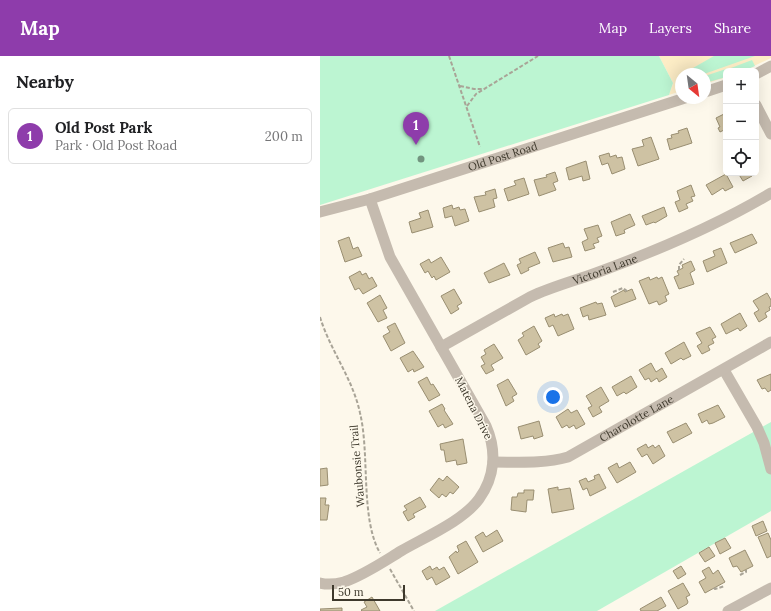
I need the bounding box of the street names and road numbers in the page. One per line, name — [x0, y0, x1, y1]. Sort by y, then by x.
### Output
street label: Old Post Road — [466, 139, 540, 174]
street label: Victoria Lane — [570, 251, 639, 288]
street label: Matena Drive — [452, 374, 496, 442]
street label: Charolotte Lane — [597, 392, 676, 445]
street label: Waubonsie Trail — [346, 424, 368, 508]

